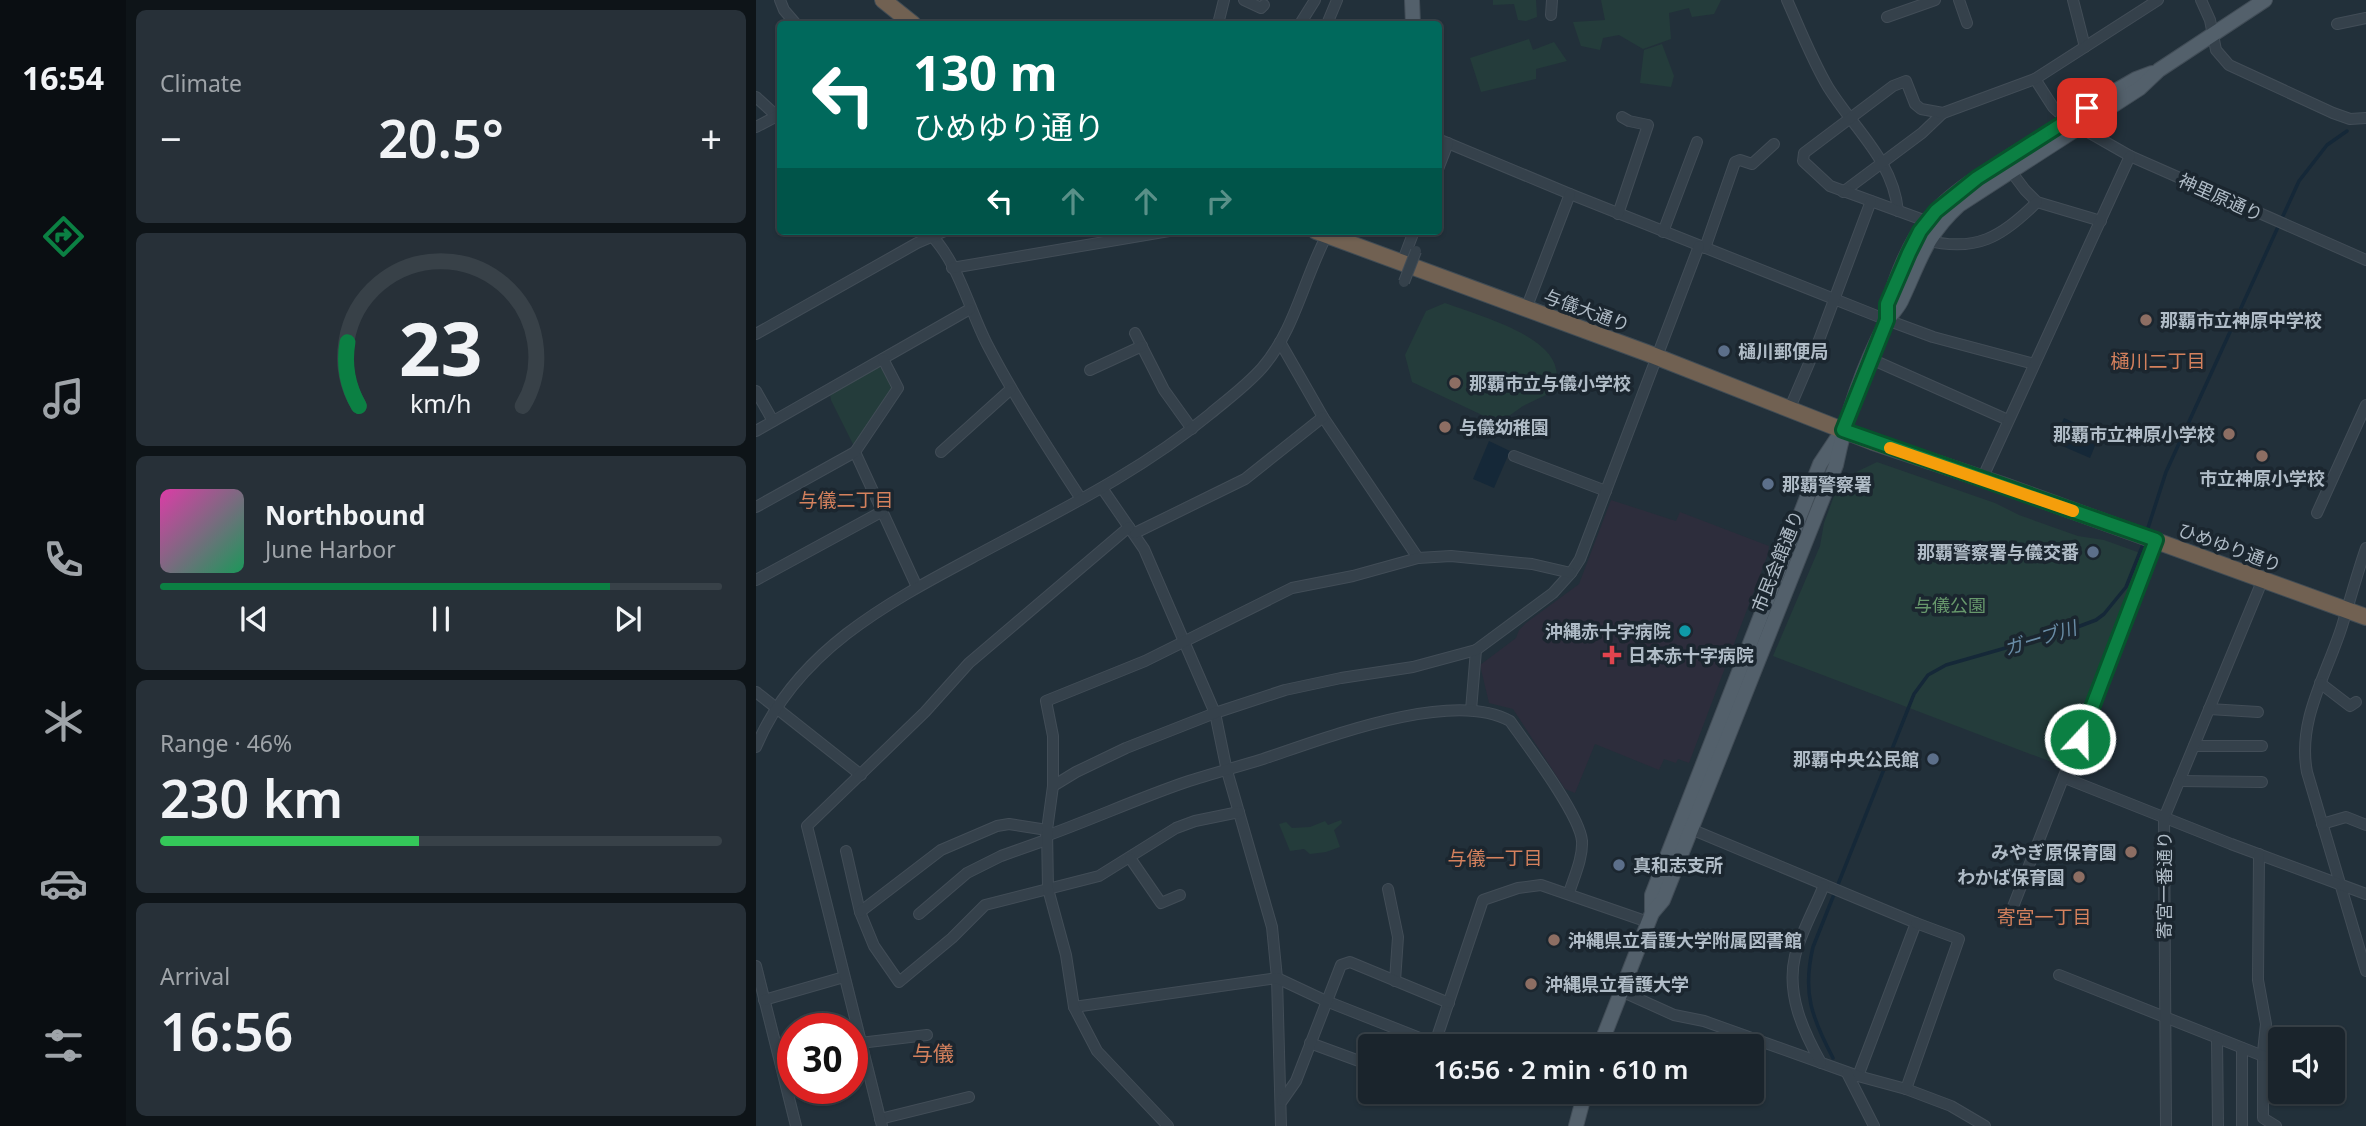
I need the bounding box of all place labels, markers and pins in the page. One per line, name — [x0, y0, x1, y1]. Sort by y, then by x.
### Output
pin — [2057, 78, 2117, 138]
place label: 那覇市立神原中学校 — [2160, 308, 2322, 332]
marker: 那覇市立神原中学校 — [2138, 312, 2154, 328]
place label: 樋川郵便局 — [1738, 339, 1828, 363]
marker: 樋川郵便局 — [1716, 343, 1732, 359]
place label: 那覇市立与儀小学校 — [1469, 371, 1631, 395]
marker: 那覇市立与儀小学校 — [1447, 375, 1463, 391]
place label: 与儀幼稚園 — [1459, 415, 1549, 439]
marker: 与儀幼稚園 — [1437, 419, 1453, 435]
place label: 那覇市立神原小学校 — [2053, 422, 2215, 446]
marker: 那覇市立神原小学校 — [2221, 426, 2237, 442]
marker: 市立神原小学校 — [2254, 448, 2270, 464]
place label: 市立神原小学校 — [2199, 466, 2325, 490]
place label: 那覇警察署 — [1782, 472, 1872, 496]
marker: 那覇警察署 — [1760, 476, 1776, 492]
place label: 那覇警察署与儀交番 — [1917, 540, 2079, 564]
marker: 那覇警察署与儀交番 — [2085, 544, 2101, 560]
place label: 沖縄赤十字病院 — [1545, 619, 1671, 643]
marker: 沖縄赤十字病院 — [1677, 623, 1693, 639]
place label: 日本赤十字病院 — [1628, 643, 1754, 667]
marker: 日本赤十字病院 — [1602, 645, 1622, 665]
place label: 那覇中央公民館 — [1793, 747, 1919, 771]
marker: 那覇中央公民館 — [1925, 751, 1941, 767]
place label: みやぎ原保育園 — [1991, 840, 2117, 864]
marker: みやぎ原保育園 — [2123, 844, 2139, 860]
place label: 真和志支所 — [1633, 853, 1723, 877]
marker: 真和志支所 — [1611, 857, 1627, 873]
place label: わかば保育園 — [1957, 865, 2065, 889]
marker: わかば保育園 — [2071, 869, 2087, 885]
place label: 沖縄県立看護大学附属図書館 — [1568, 928, 1802, 952]
marker: 沖縄県立看護大学附属図書館 — [1546, 932, 1562, 948]
place label: 沖縄県立看護大学 — [1545, 972, 1689, 996]
marker: 沖縄県立看護大学 — [1523, 976, 1539, 992]

